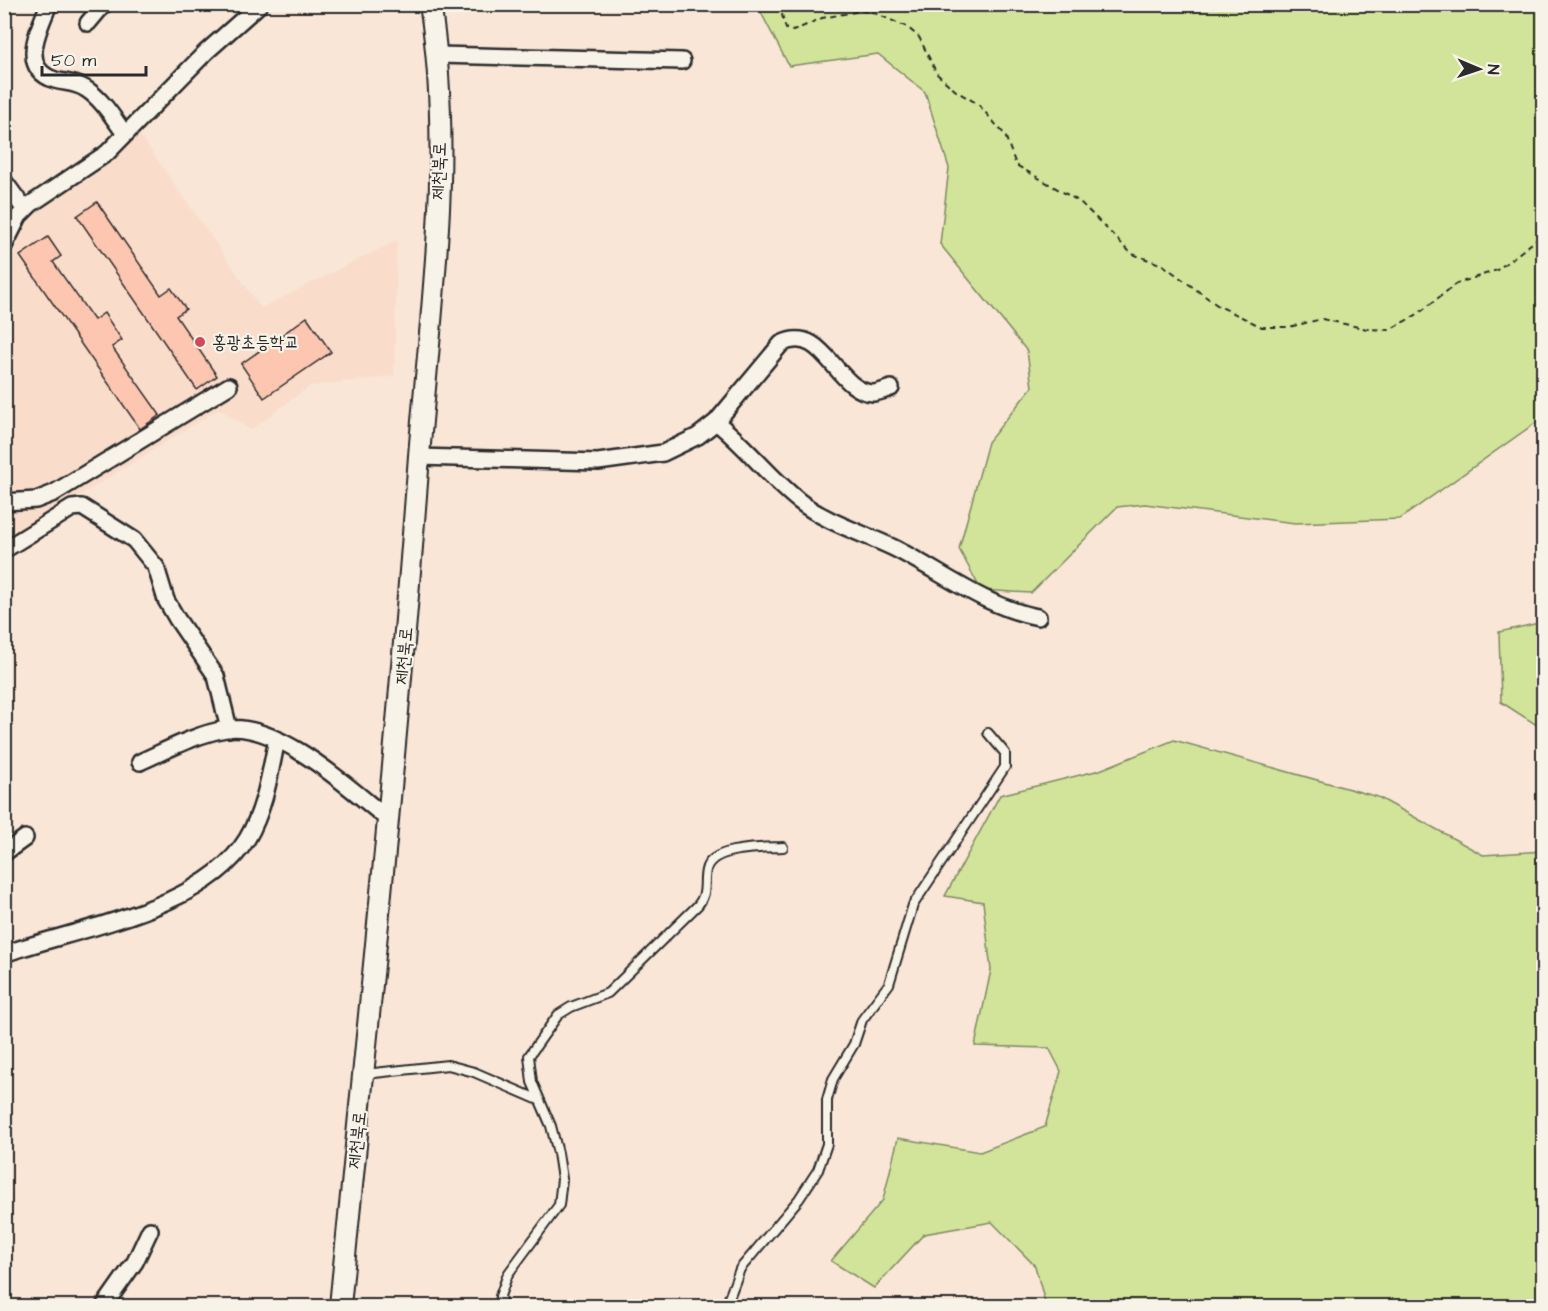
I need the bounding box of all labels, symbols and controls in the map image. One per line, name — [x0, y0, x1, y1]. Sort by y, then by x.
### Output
scale bar — [42, 39, 146, 77]
north arrow — [1449, 39, 1509, 99]
text: 50 m — [51, 48, 96, 73]
text: N — [1482, 64, 1504, 75]
street label: 제천북로 — [425, 142, 453, 200]
place label: 홍광초등학교 — [212, 330, 299, 355]
marker: 홍광초등학교 — [193, 335, 207, 349]
street label: 제천북로 — [389, 626, 419, 686]
street label: 제천북로 — [342, 1110, 372, 1170]

